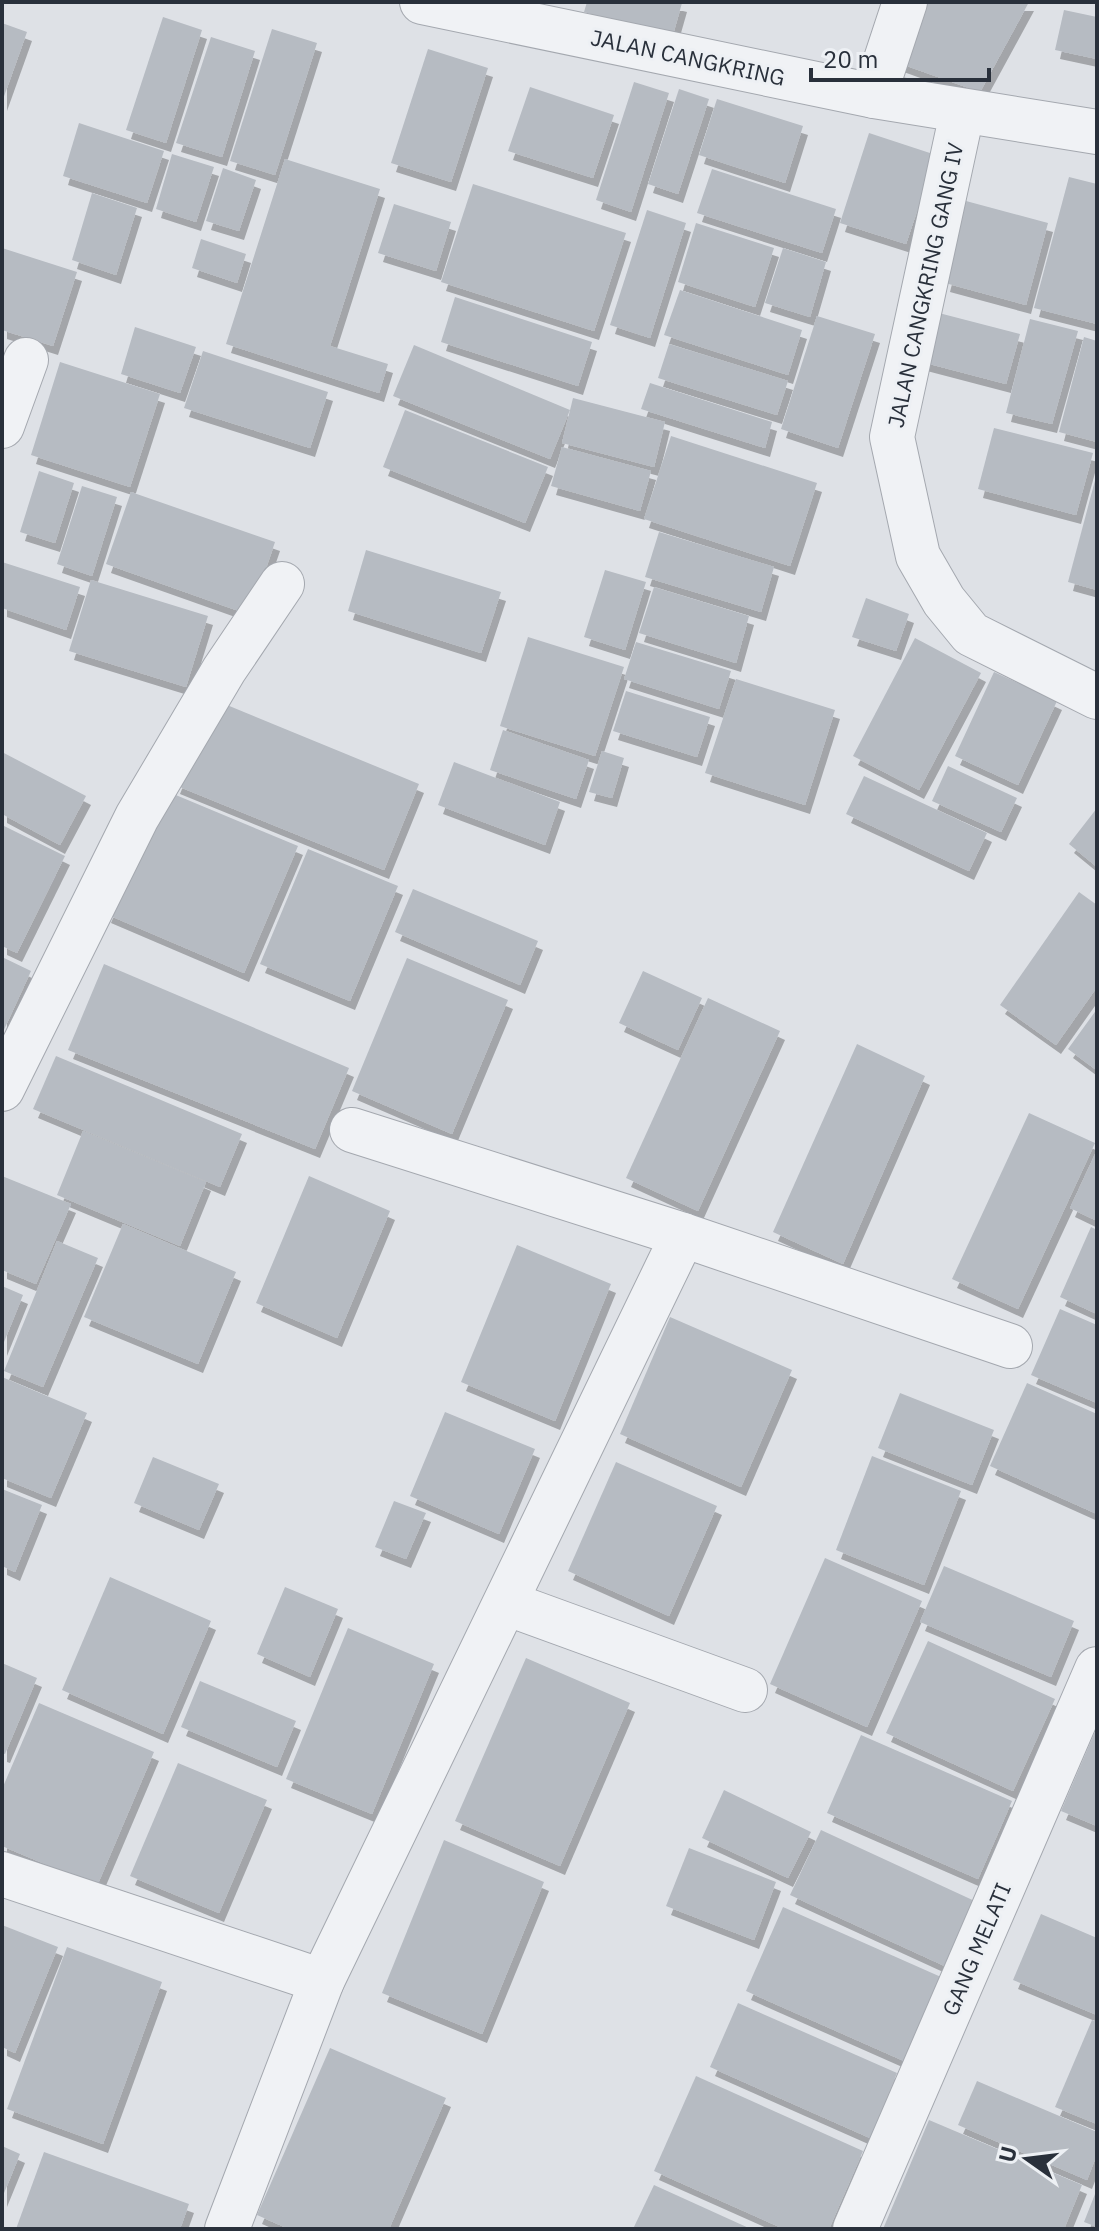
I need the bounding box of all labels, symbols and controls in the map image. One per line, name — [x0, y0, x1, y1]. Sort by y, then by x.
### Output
street label: JALAN CANGKRING — [588, 22, 788, 92]
scale bar — [811, 32, 989, 82]
text: 20 m — [823, 43, 878, 75]
street label: JALAN CANGKRING GANG IV — [881, 140, 969, 430]
street label: GANG MELATI — [935, 1878, 1017, 2020]
north arrow — [987, 2119, 1067, 2199]
text: U — [991, 2143, 1023, 2165]

